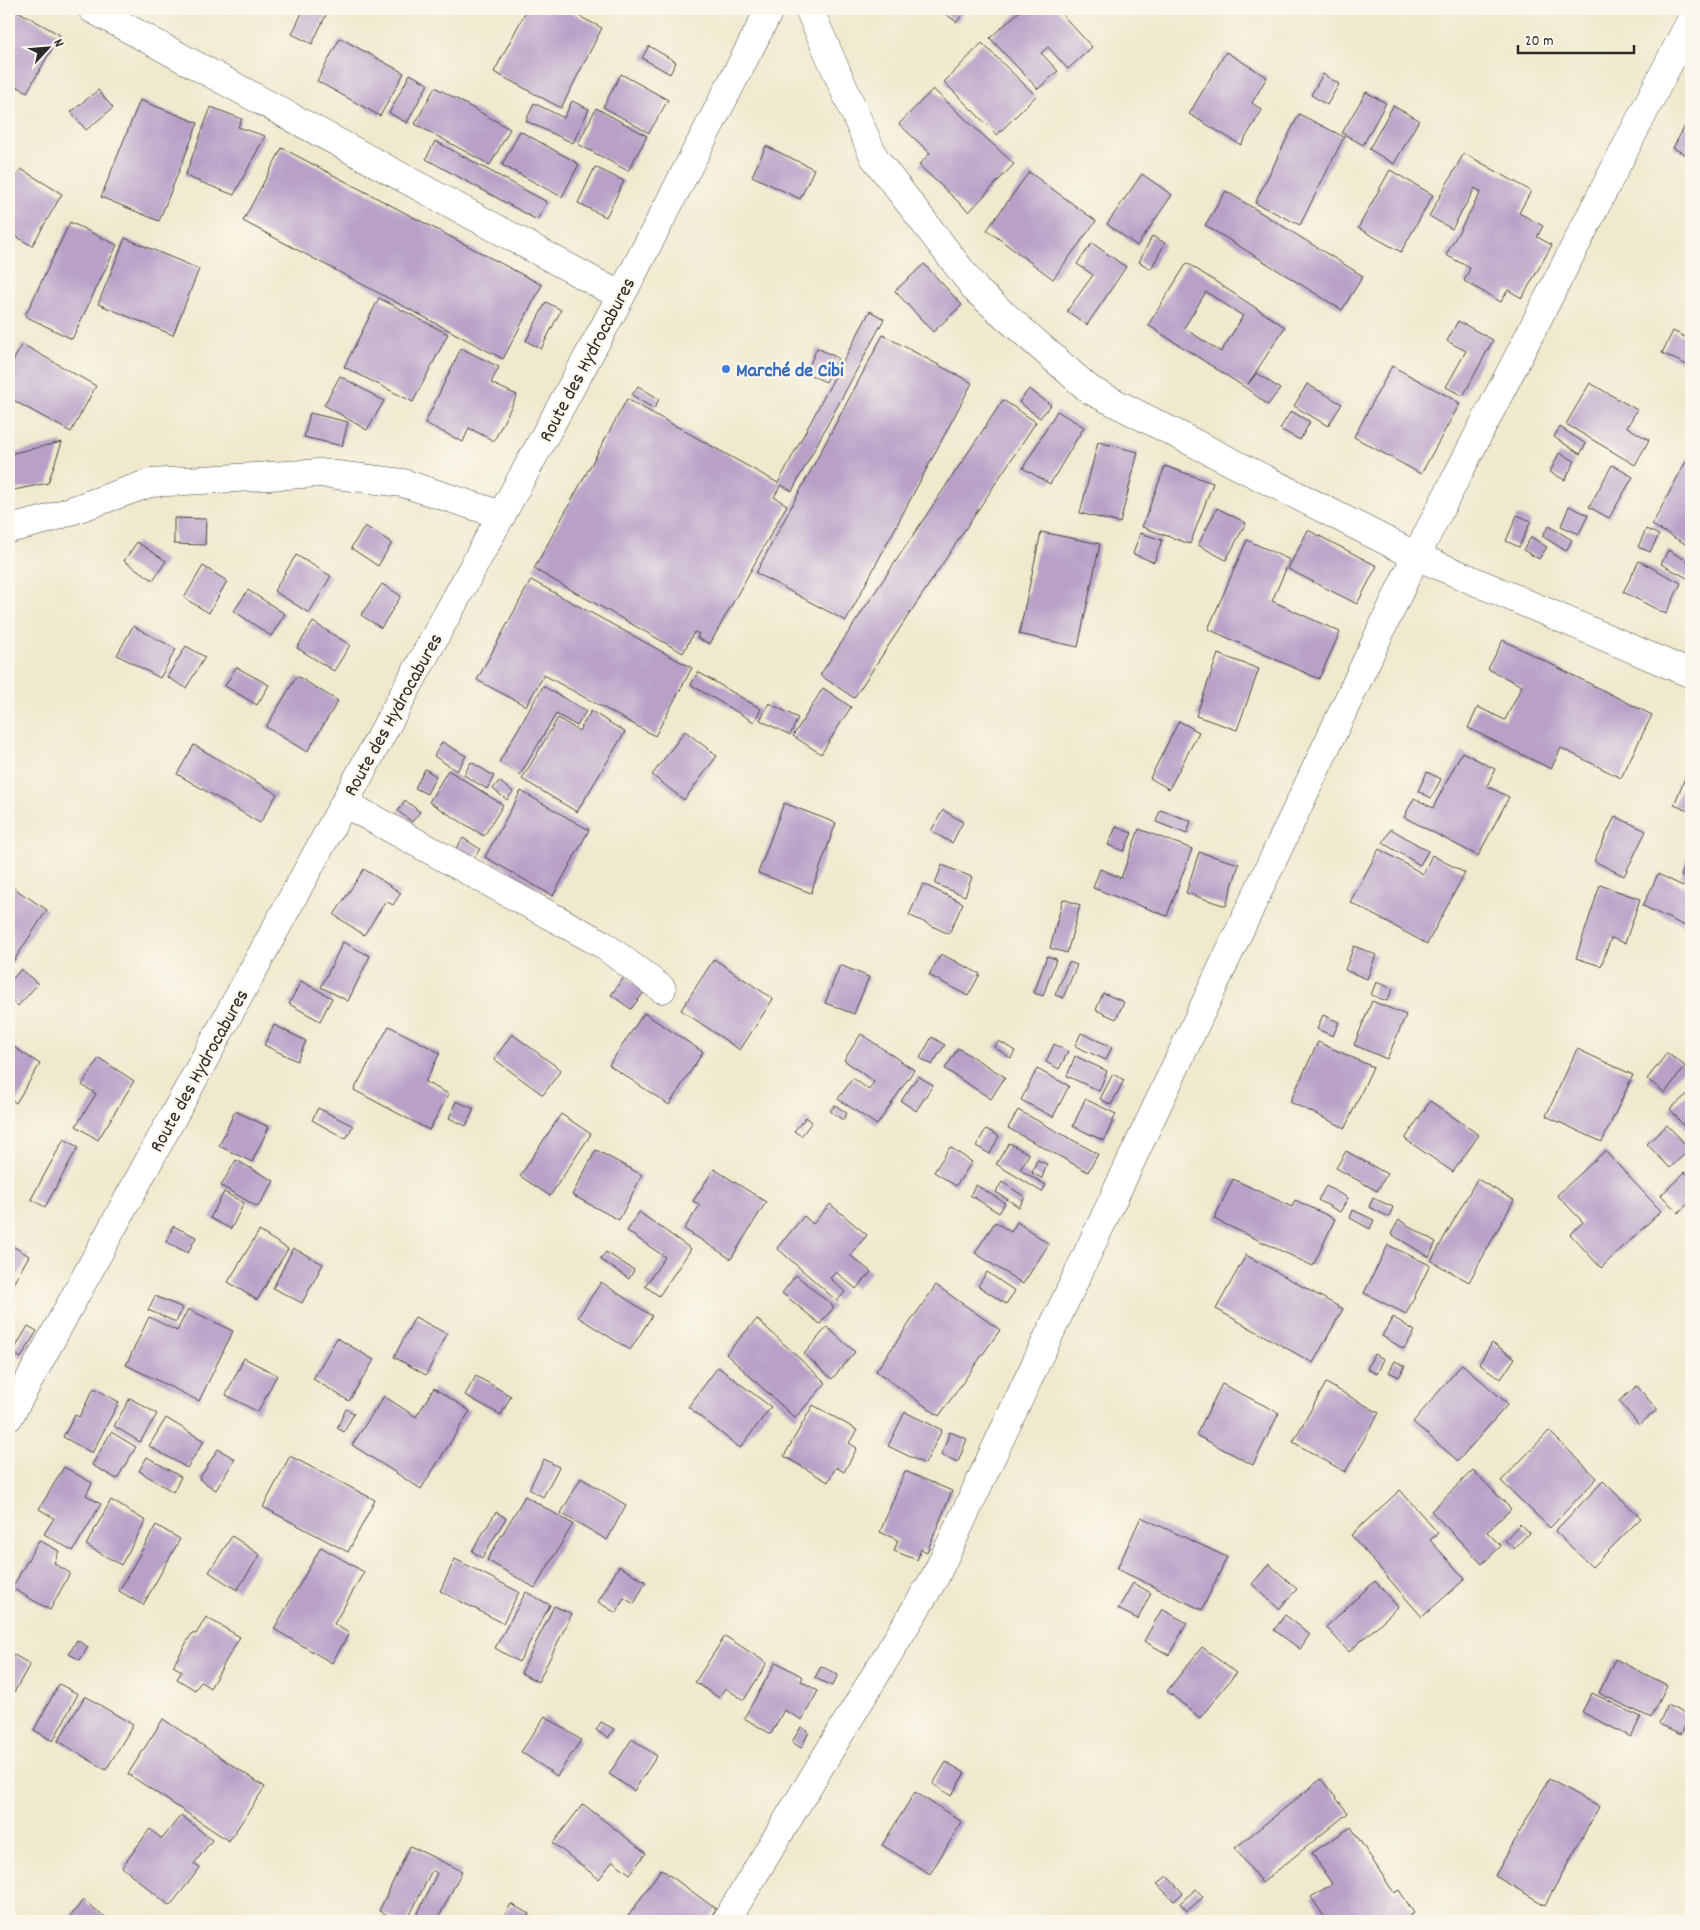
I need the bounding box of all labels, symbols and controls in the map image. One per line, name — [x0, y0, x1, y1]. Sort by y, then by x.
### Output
north arrow — [22, 22, 72, 72]
scale bar — [1518, 22, 1634, 54]
text: 20 m — [1525, 31, 1553, 53]
text: N — [47, 36, 68, 51]
street label: Route des Hydrocabures — [533, 273, 644, 448]
place label: Marché de Cibi — [736, 358, 844, 386]
marker: Marché de Cibi — [720, 363, 732, 375]
street label: Route des Hydrocabures — [338, 629, 451, 802]
street label: Route des Hydrocabures — [144, 985, 257, 1158]

